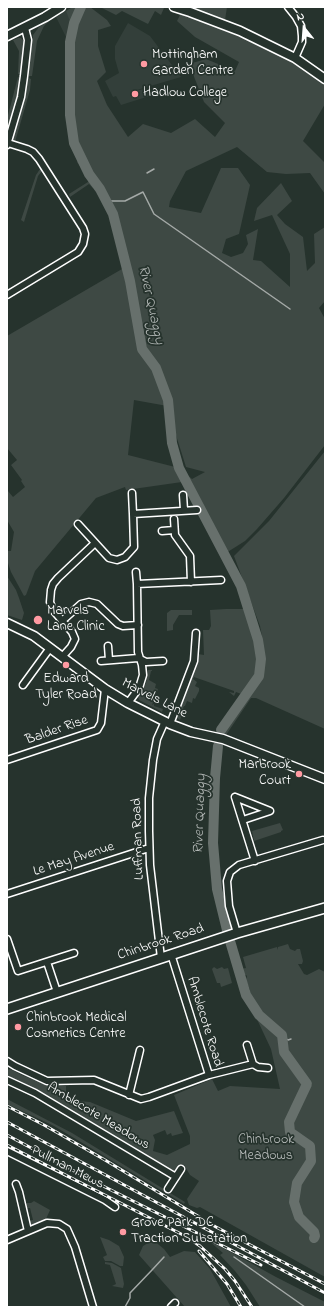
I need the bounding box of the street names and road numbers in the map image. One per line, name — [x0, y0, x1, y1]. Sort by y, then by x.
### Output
street label: Marvels Lane — [118, 675, 190, 723]
street label: Balder Rise — [24, 712, 90, 750]
street label: Luffman Road — [129, 798, 149, 880]
street label: Le May Avenue — [31, 839, 117, 881]
street label: Chinbrook Road — [116, 921, 206, 965]
street label: Amblecote Road — [182, 975, 226, 1069]
street label: Amblecote Meadows — [44, 1080, 152, 1154]
street label: Pullman Mews — [28, 1142, 106, 1194]

